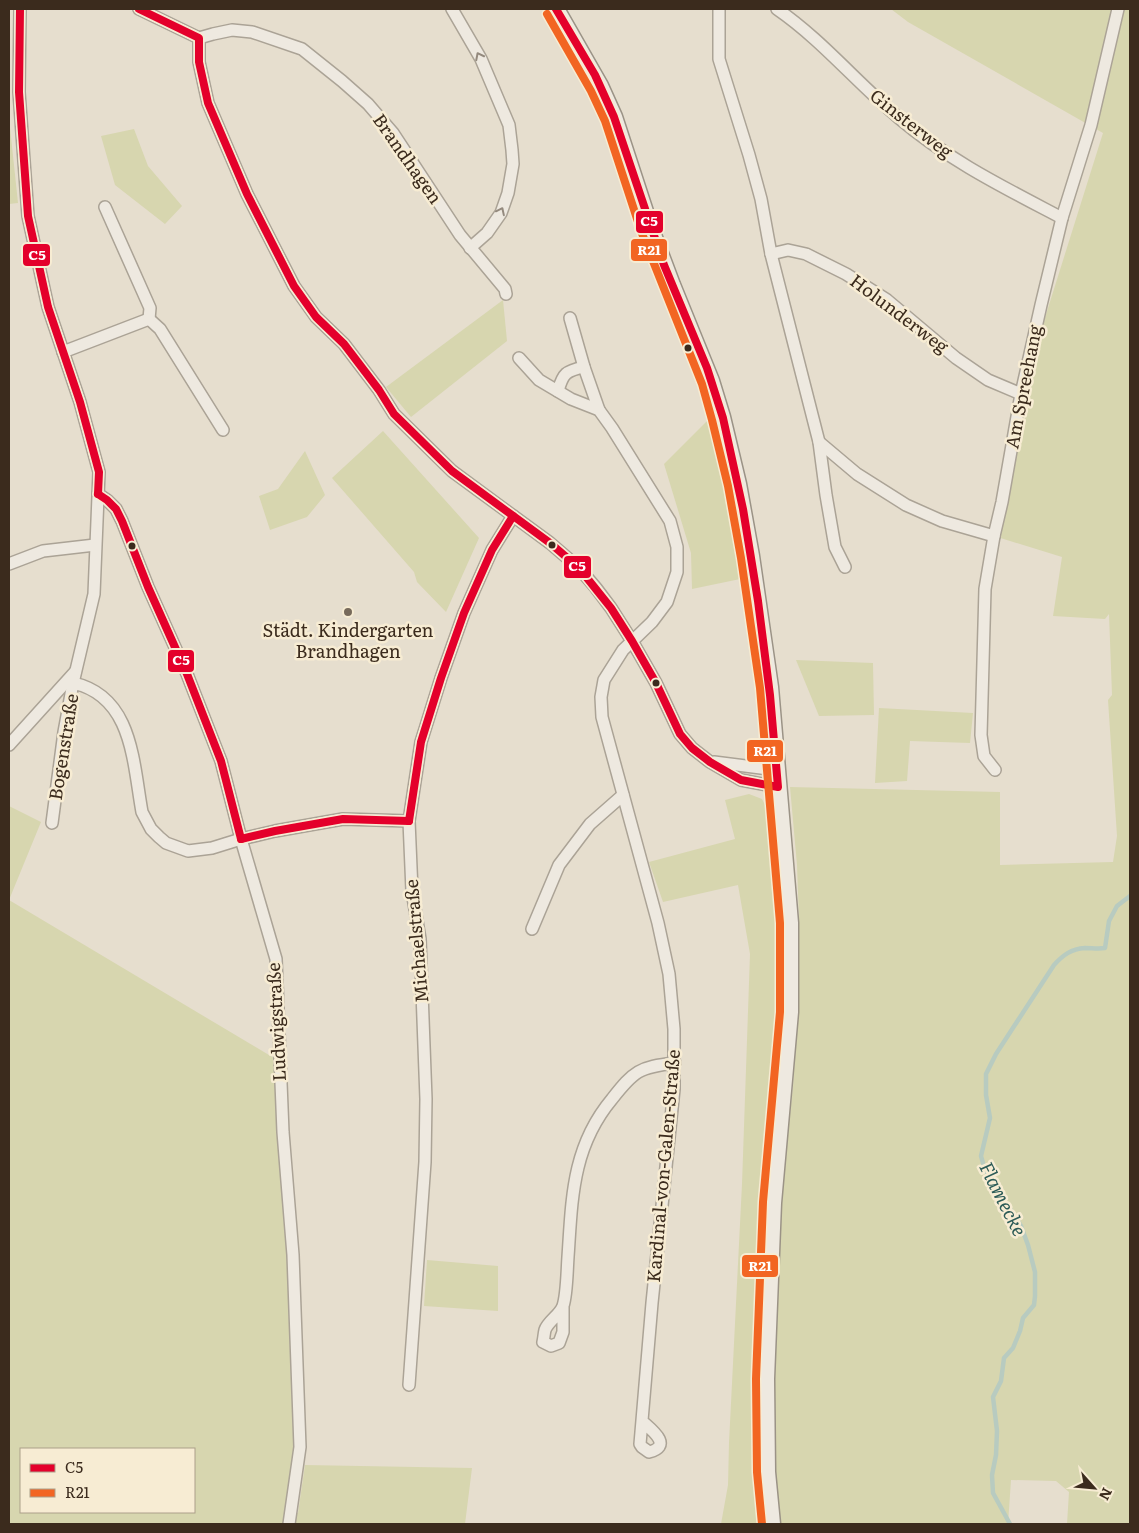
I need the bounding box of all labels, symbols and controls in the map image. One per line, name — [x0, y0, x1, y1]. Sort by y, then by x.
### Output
one-way arrow — [475, 53, 485, 62]
street label: Ginsterweg — [865, 82, 960, 164]
street label: Brandhagen — [367, 107, 449, 209]
one-way arrow — [495, 207, 505, 216]
line badge: C5 — [635, 210, 664, 234]
text: C5 — [640, 210, 658, 230]
line badge: R21 — [630, 238, 668, 262]
text: R21 — [637, 239, 661, 259]
line badge: C5 — [22, 243, 51, 267]
text: C5 — [28, 244, 46, 264]
street label: Holunderweg — [845, 267, 956, 359]
street label: Am Spreehang — [997, 321, 1048, 451]
unlabelled marker — [683, 343, 693, 353]
unlabelled marker — [547, 540, 557, 550]
unlabelled marker — [127, 541, 137, 551]
line badge: C5 — [563, 555, 592, 579]
text: C5 — [568, 555, 586, 575]
marker: Städt. Kindergarten Brandhagen — [342, 606, 354, 618]
place label: Städt. Kindergarten Brandhagen — [262, 616, 434, 664]
line badge: C5 — [167, 649, 195, 673]
text: C5 — [172, 649, 190, 669]
unlabelled marker — [651, 678, 661, 688]
street label: Bogenstraße — [41, 692, 84, 802]
line badge: R21 — [746, 739, 784, 763]
text: R21 — [753, 740, 777, 760]
street label: Michaelstraße — [397, 878, 434, 1004]
street label: Ludwigstraße — [259, 962, 292, 1082]
street label: Kardinal-von-Galen-Straße — [639, 1048, 686, 1284]
water label: Flamecke — [973, 1157, 1034, 1240]
line badge: R21 — [741, 1254, 779, 1278]
text: R21 — [748, 1255, 772, 1275]
legend — [20, 1448, 195, 1513]
text: C5 — [65, 1455, 83, 1478]
north arrow — [1069, 1463, 1119, 1513]
text: R21 — [65, 1480, 90, 1503]
text: N — [1095, 1485, 1118, 1504]

